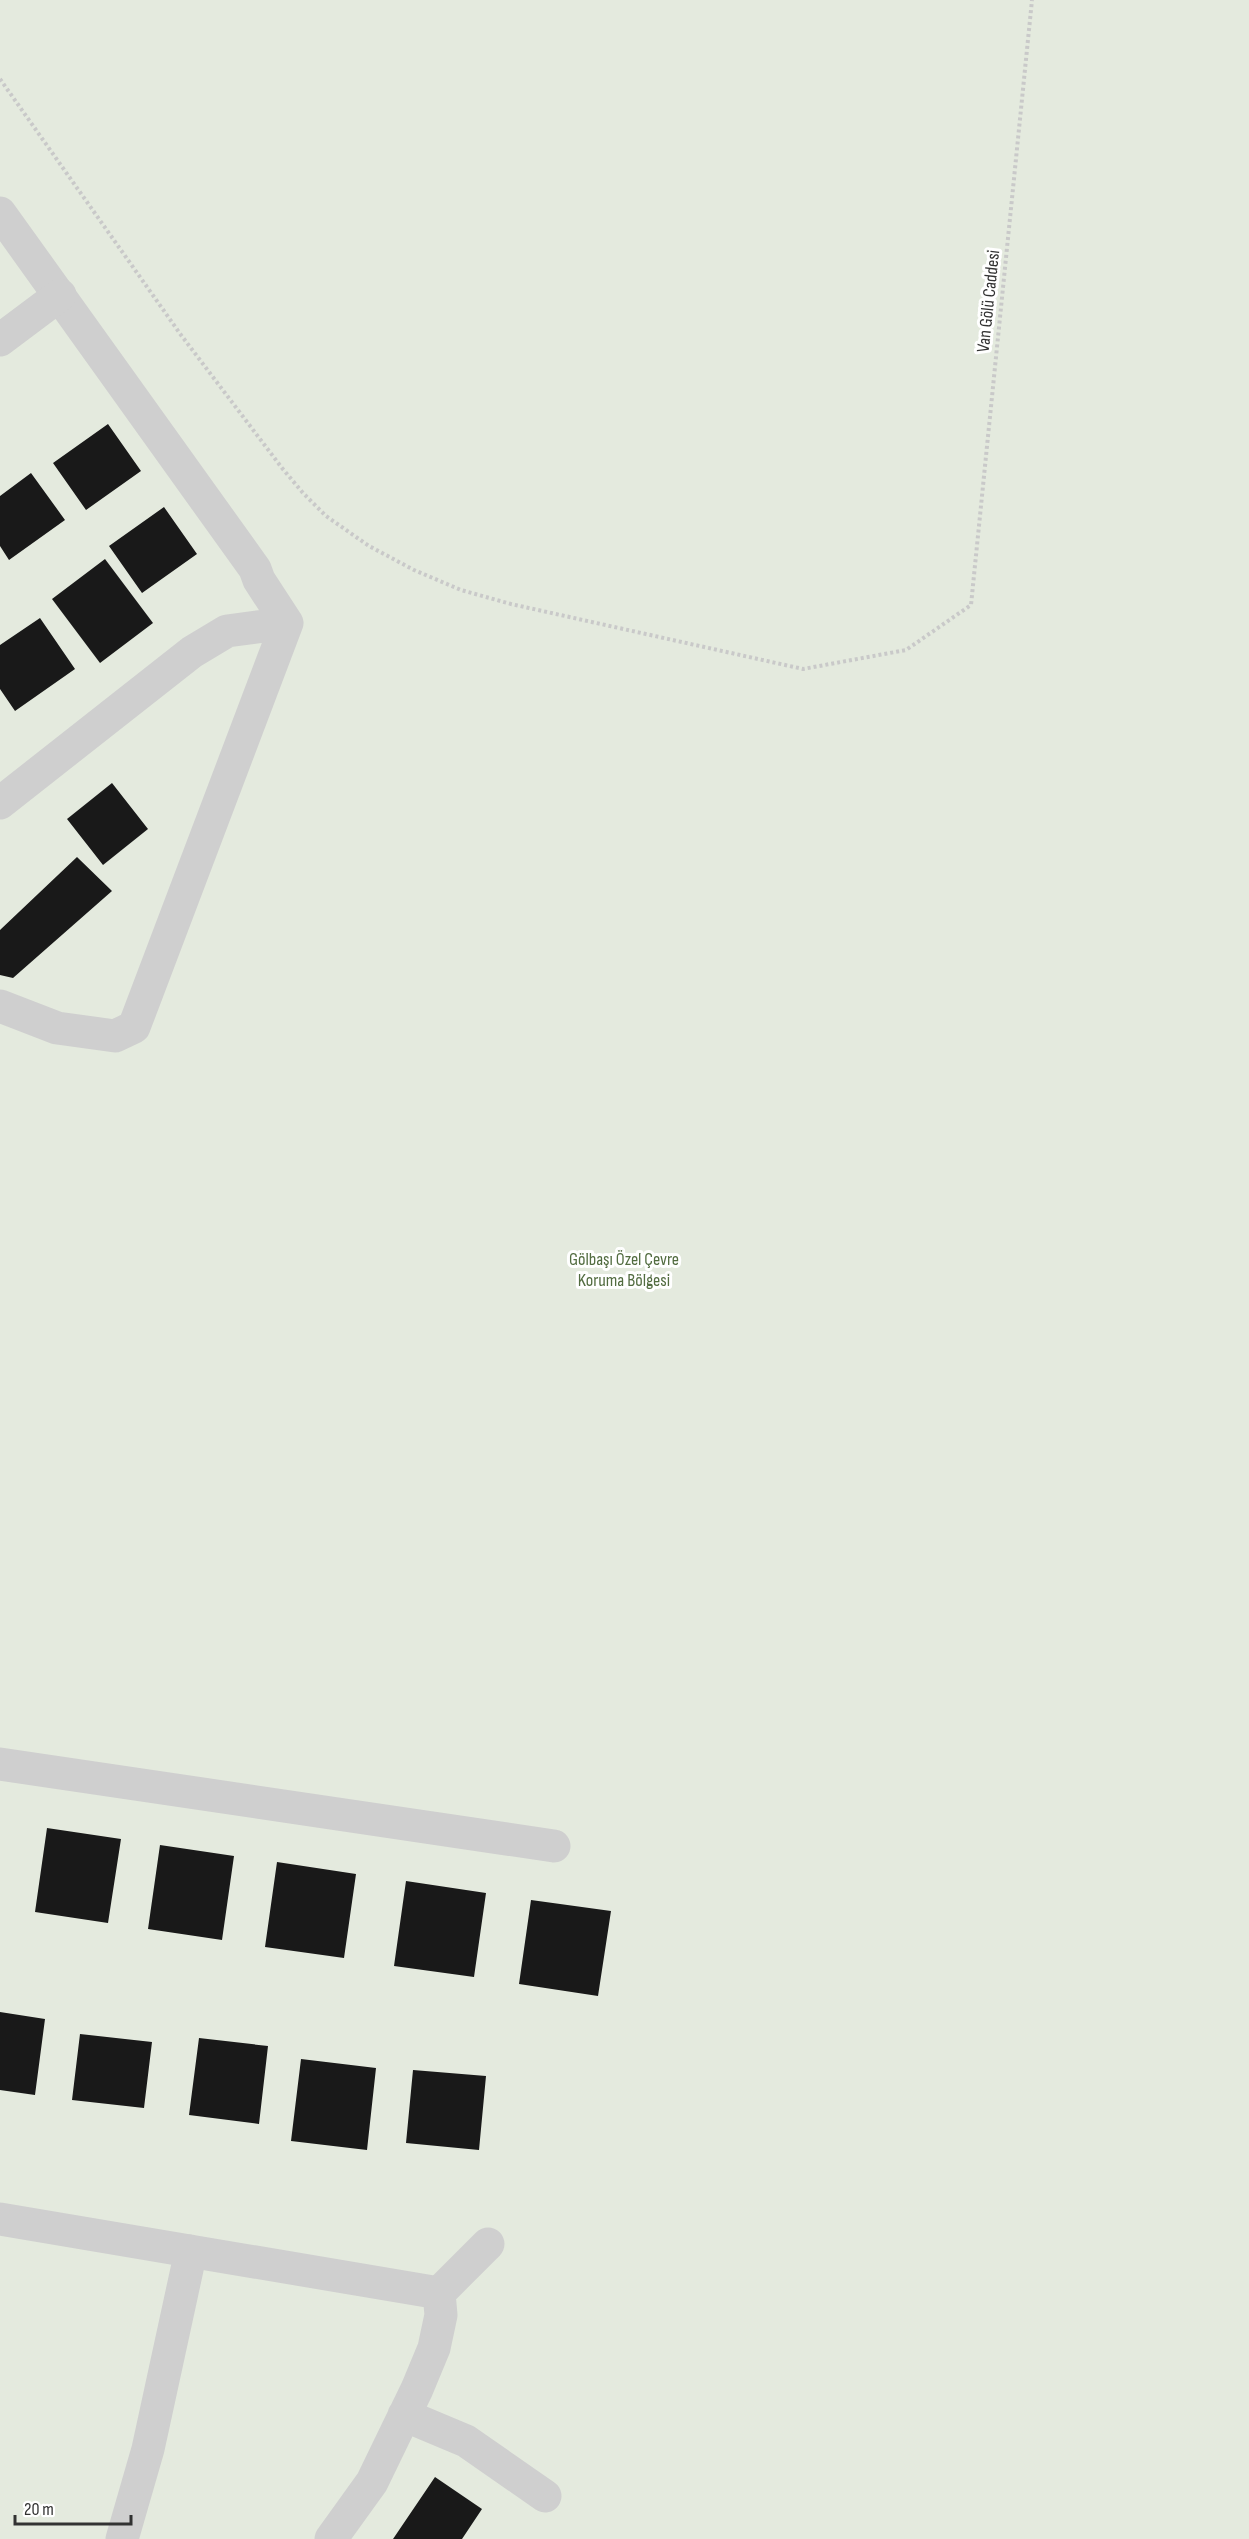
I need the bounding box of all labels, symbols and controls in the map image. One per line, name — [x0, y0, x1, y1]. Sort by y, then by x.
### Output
street label: Van Gölü Caddesi — [973, 249, 1004, 353]
park label: Gölbaşı Özel Çevre Koruma Bölgesi — [569, 1249, 679, 1291]
scale bar — [15, 2488, 130, 2526]
text: 20 m — [24, 2499, 54, 2520]

